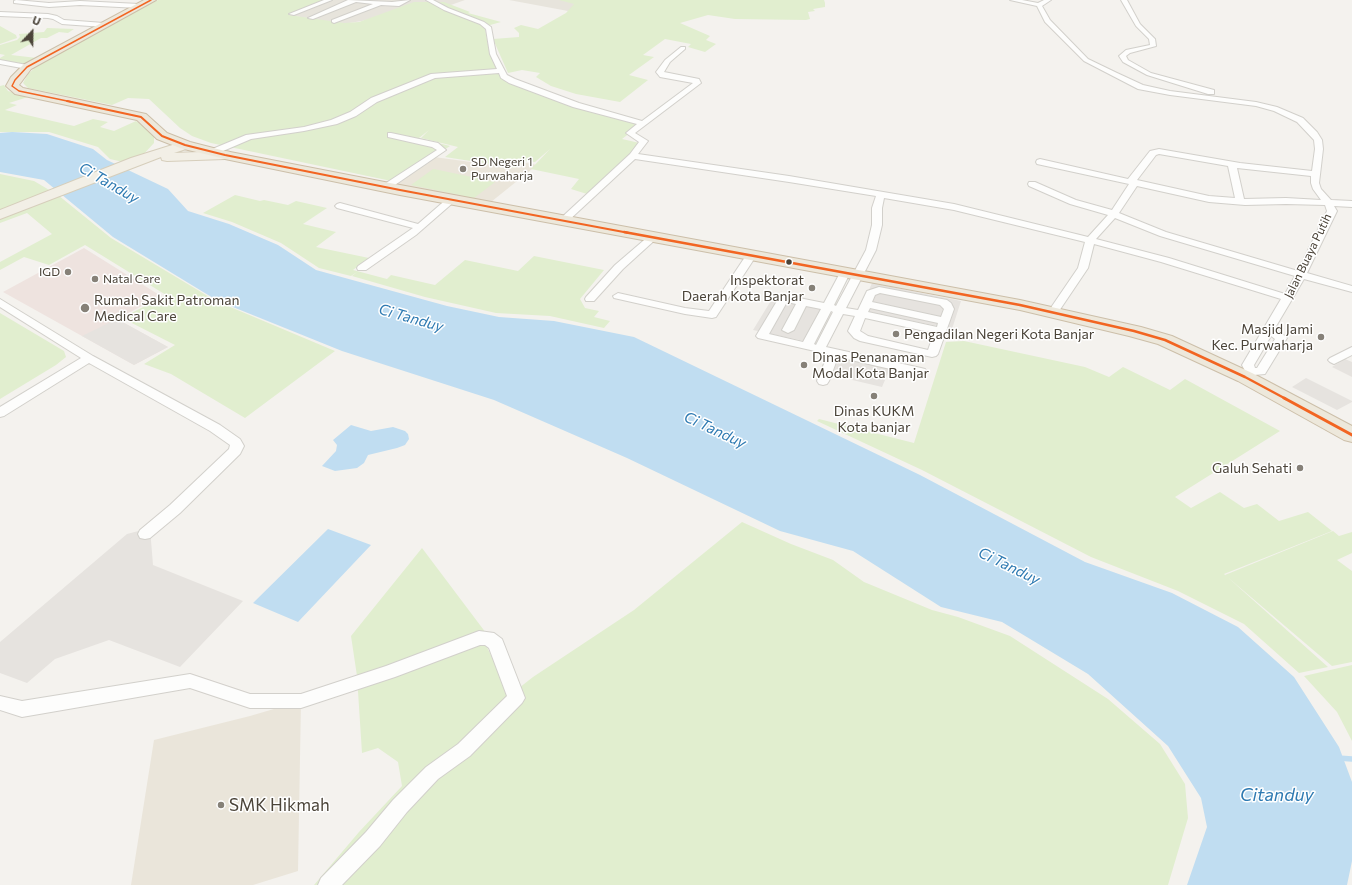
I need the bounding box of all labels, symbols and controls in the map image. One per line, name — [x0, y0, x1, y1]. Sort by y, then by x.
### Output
north arrow — [12, 12, 52, 52]
text: U — [31, 13, 43, 28]
place label: SD Negeri 1 Purwaharja — [471, 155, 533, 183]
water label: Ci Tanduy — [76, 159, 142, 207]
marker: SD Negeri 1 Purwaharja — [458, 164, 468, 174]
street label: Jalan Buaya Putih — [1281, 211, 1335, 301]
unlabelled marker — [784, 257, 794, 267]
place label: IGD — [39, 265, 60, 279]
marker: IGD — [63, 267, 73, 277]
place label: Natal Care — [103, 272, 160, 286]
place label: Inspektorat Daerah Kota Banjar — [682, 272, 804, 304]
marker: Natal Care — [90, 274, 100, 284]
marker: Inspektorat Daerah Kota Banjar — [807, 283, 817, 293]
place label: Rumah Sakit Patroman Medical Care — [94, 292, 240, 324]
water label: Ci Tanduy — [377, 300, 445, 336]
marker: Rumah Sakit Patroman Medical Care — [79, 302, 91, 314]
place label: Masjid Jami Kec. Purwaharja — [1211, 321, 1313, 354]
place label: Pengadilan Negeri Kota Banjar — [904, 326, 1094, 342]
marker: Pengadilan Negeri Kota Banjar — [891, 329, 901, 339]
marker: Masjid Jami Kec. Purwaharja — [1316, 332, 1326, 342]
place label: Dinas Penanaman Modal Kota Banjar — [812, 349, 929, 382]
marker: Dinas Penanaman Modal Kota Banjar — [799, 360, 809, 370]
marker: Dinas KUKM Kota banjar — [869, 391, 879, 401]
place label: Dinas KUKM Kota banjar — [834, 403, 914, 436]
water label: Ci Tanduy — [681, 408, 749, 452]
place label: Galuh Sehati — [1212, 460, 1292, 476]
marker: Galuh Sehati — [1295, 463, 1305, 473]
water label: Ci Tanduy — [975, 543, 1043, 589]
water label: Citanduy — [1240, 784, 1314, 806]
place label: SMK Hikmah — [229, 795, 330, 815]
marker: SMK Hikmah — [216, 800, 226, 810]

